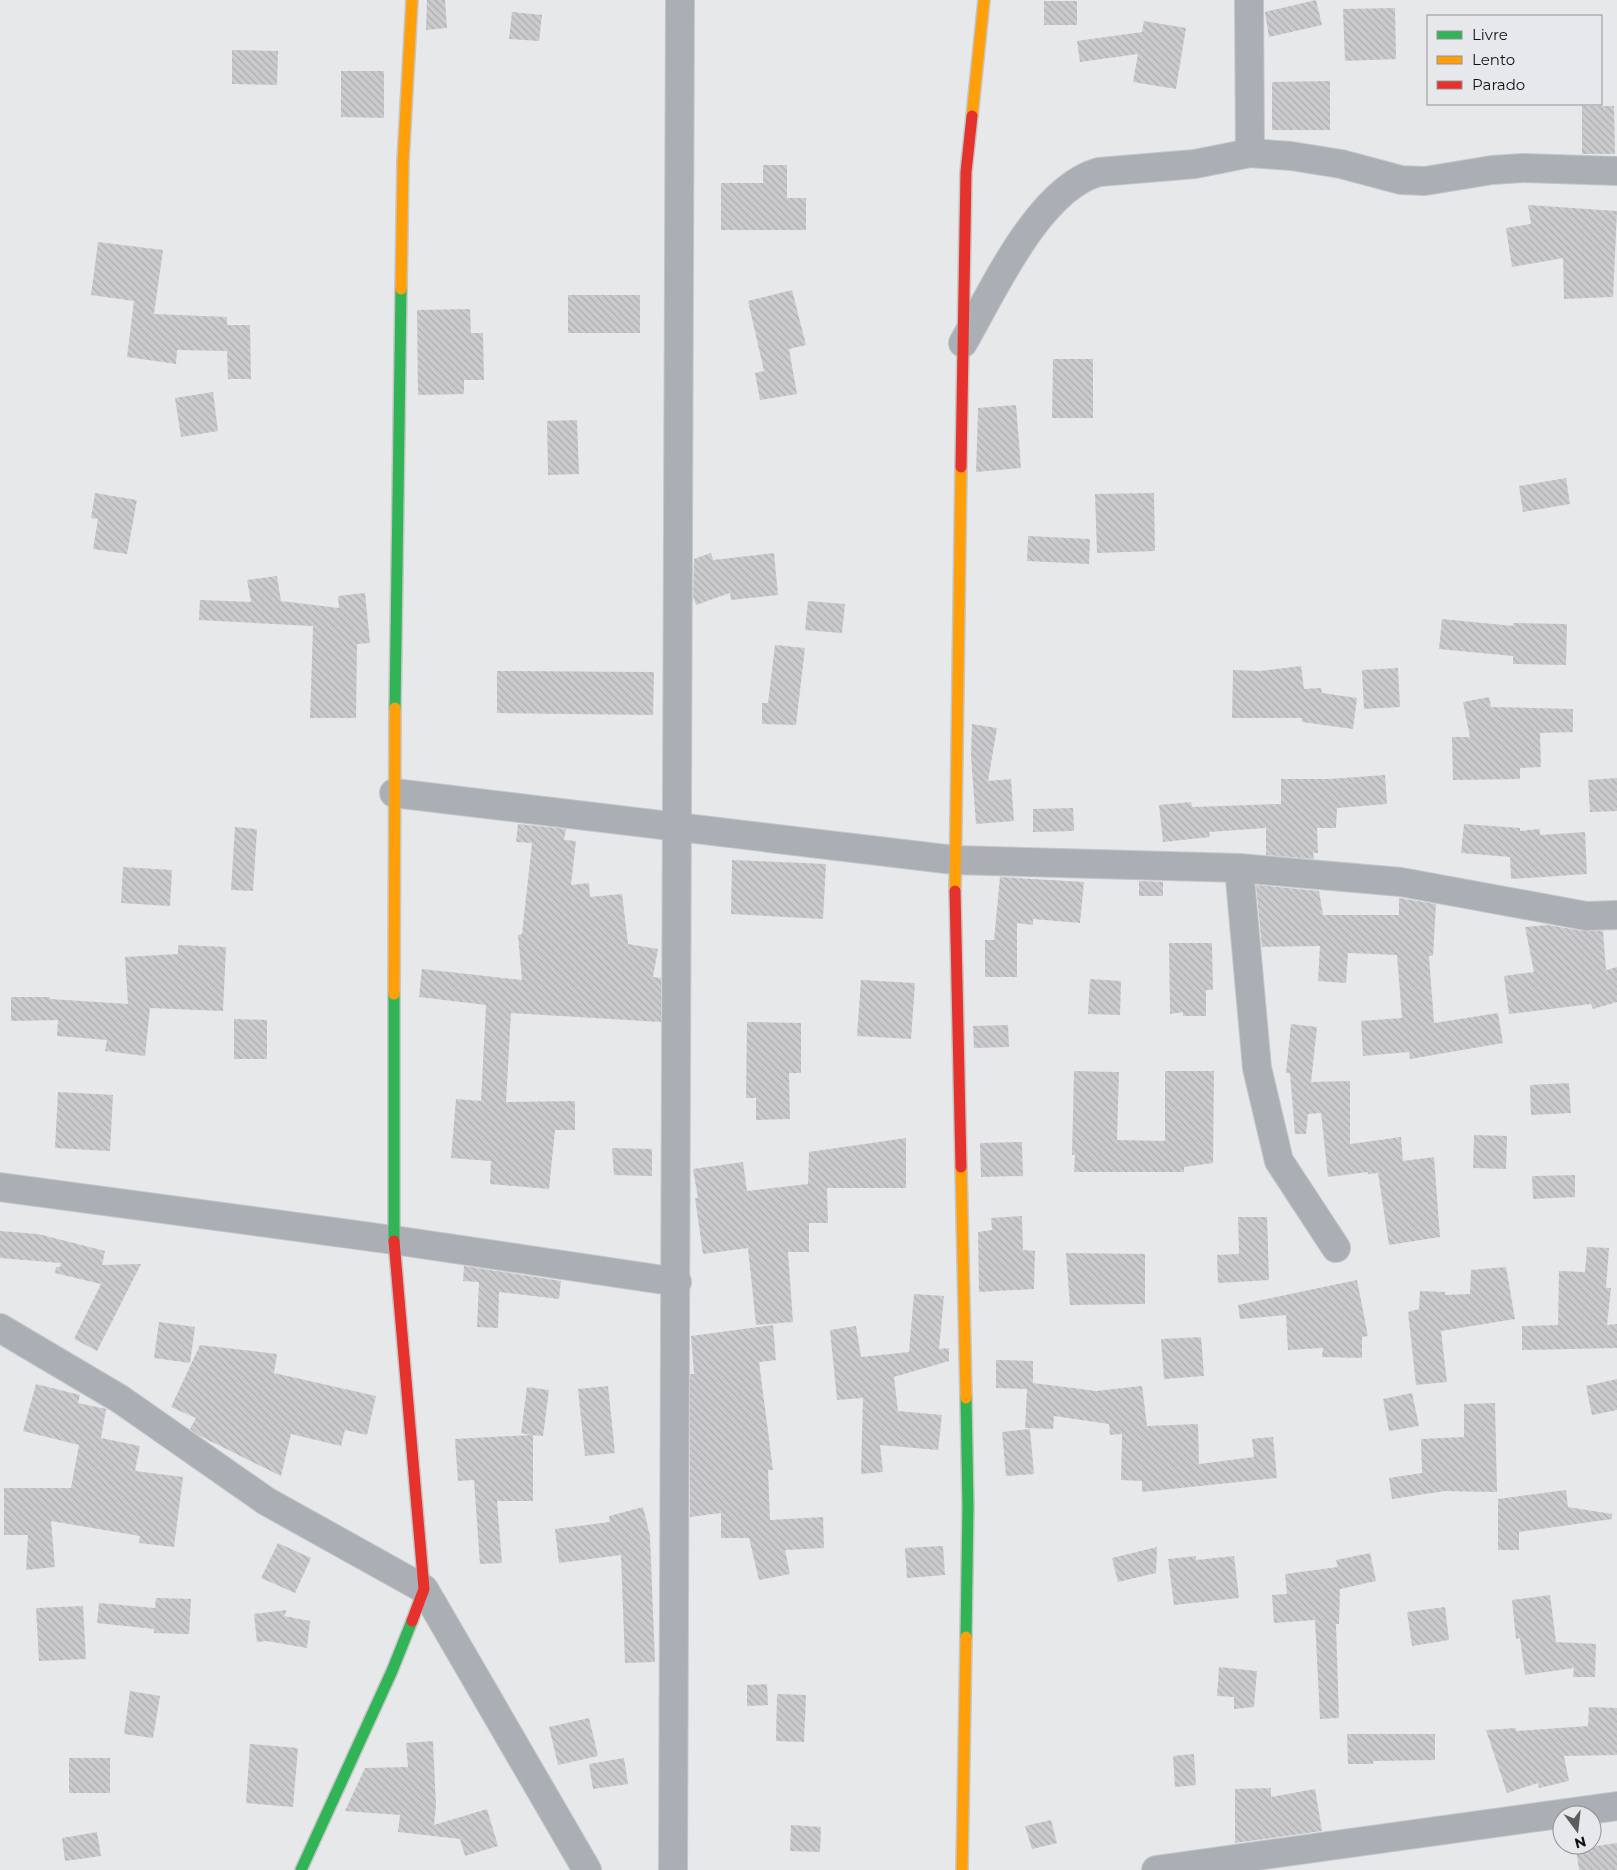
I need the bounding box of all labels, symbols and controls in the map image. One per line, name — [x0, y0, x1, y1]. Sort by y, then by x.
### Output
legend — [1427, 15, 1602, 105]
text: Livre — [1472, 25, 1508, 44]
text: Lento — [1472, 50, 1515, 69]
text: Parado — [1472, 75, 1525, 94]
north arrow — [1552, 1805, 1602, 1855]
text: N — [1573, 1832, 1588, 1853]

